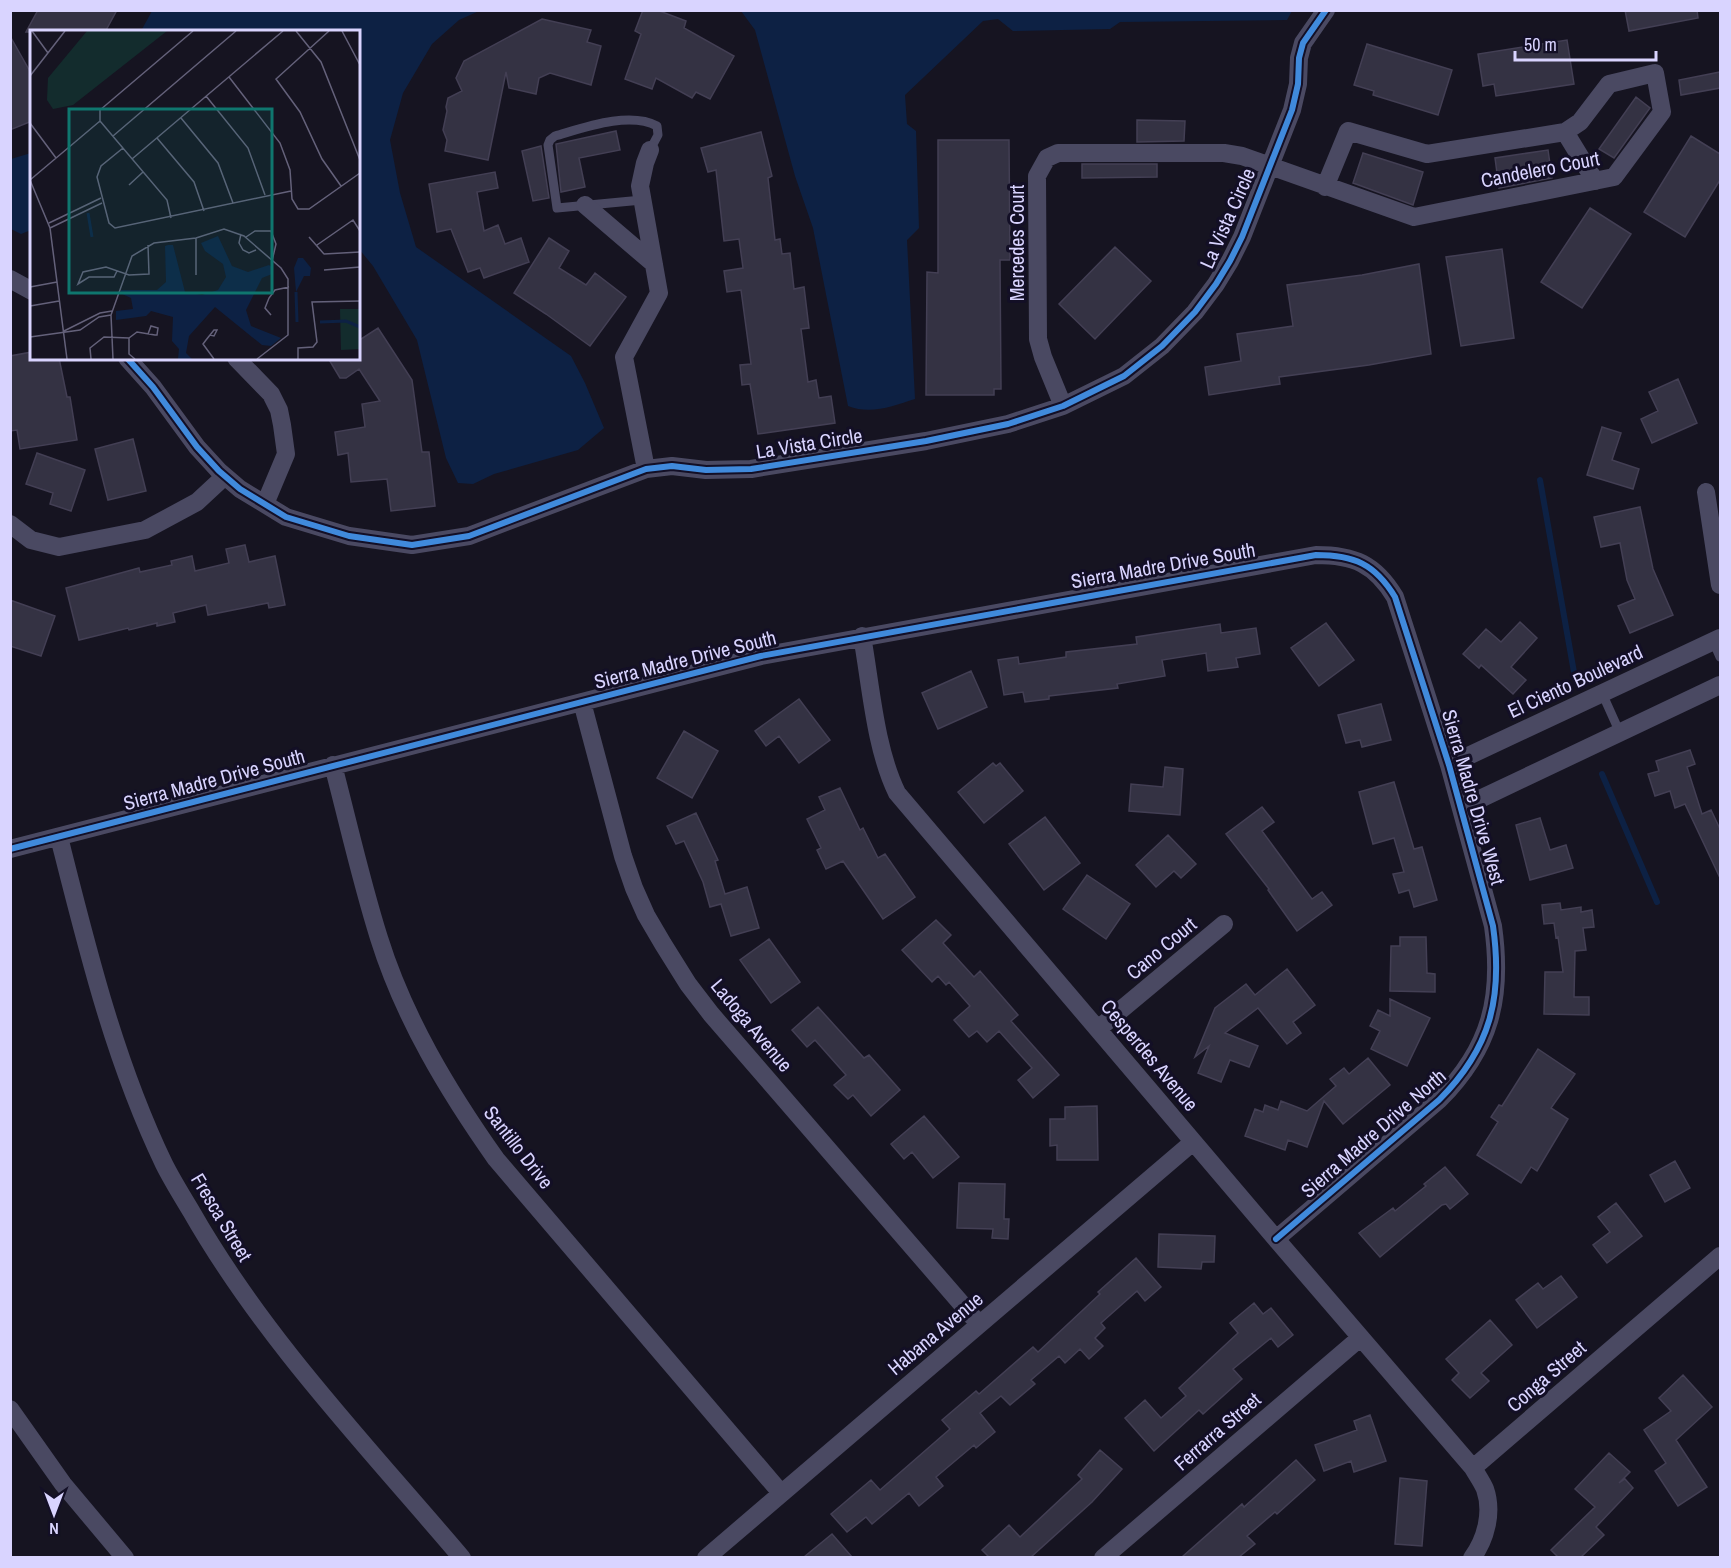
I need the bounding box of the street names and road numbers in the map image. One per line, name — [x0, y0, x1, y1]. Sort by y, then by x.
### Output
street label: Candelero Court — [1478, 144, 1602, 194]
street label: La Vista Circle — [1193, 164, 1261, 272]
street label: Mercedes Court — [1003, 184, 1030, 301]
street label: La Vista Circle — [754, 421, 864, 465]
street label: Sierra Madre Drive South — [1069, 535, 1257, 595]
street label: Sierra Madre Drive South — [591, 623, 779, 695]
street label: El Ciento Boulevard — [1503, 638, 1647, 724]
street label: Sierra Madre Drive West — [1436, 706, 1512, 888]
street label: Sierra Madre Drive South — [120, 742, 308, 816]
street label: Cano Court — [1120, 910, 1202, 985]
street label: Ladoga Avenue — [705, 973, 799, 1077]
street label: Cesperdes Avenue — [1095, 993, 1205, 1117]
street label: Sierra Madre Drive North — [1295, 1062, 1451, 1204]
street label: Santillo Drive — [478, 1100, 560, 1194]
street label: Fresca Street — [185, 1168, 259, 1267]
street label: Habana Avenue — [882, 1285, 988, 1381]
street label: Conga Street — [1501, 1334, 1592, 1418]
street label: Ferrarra Street — [1168, 1386, 1266, 1476]

